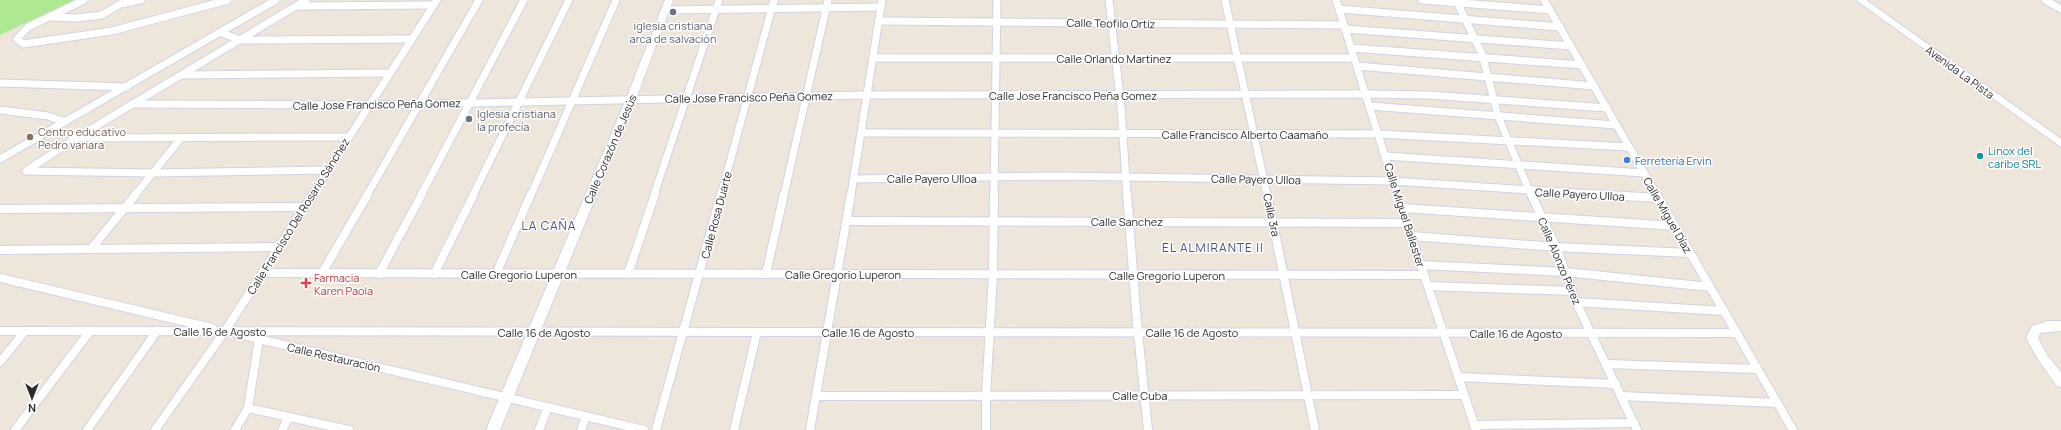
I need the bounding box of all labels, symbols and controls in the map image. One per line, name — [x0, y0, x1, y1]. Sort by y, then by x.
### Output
marker: iglesia cristiana arca de salvación — [668, 7, 678, 17]
street label: Calle Teofilo Ortiz — [1066, 15, 1156, 31]
place label: iglesia cristiana arca de salvación — [630, 18, 716, 46]
street label: Avenida La Pista — [1923, 42, 1997, 102]
street label: Calle Orlando Martinez — [1056, 51, 1172, 66]
street label: Calle Jose Francisco Peña Gomez — [665, 88, 833, 106]
street label: Calle Jose Francisco Peña Gomez — [989, 88, 1157, 103]
street label: Calle Corazón de Jesús — [580, 92, 640, 206]
street label: Calle Jose Francisco Peña Gomez — [293, 95, 461, 113]
place label: Iglesia cristiana la profecía — [477, 106, 556, 134]
marker: Iglesia cristiana la profecía — [464, 114, 474, 124]
place label: Centro educativo Pedro variara — [38, 124, 127, 152]
street label: Calle Francisco Alberto Caamaño — [1162, 127, 1329, 142]
marker: Centro educativo Pedro variara — [25, 132, 35, 142]
street label: Calle Francisco Del Rosario Sánchez — [243, 135, 353, 297]
place label: Linox del caribe SRL — [1988, 143, 2042, 171]
marker: Linox del caribe SRL — [1975, 151, 1985, 161]
place label: Ferretería Ervin — [1635, 153, 1711, 168]
marker: Ferretería Ervin — [1622, 155, 1632, 165]
street label: Calle Miguel Ballester — [1381, 161, 1429, 269]
street label: Calle Rosa Duarte — [697, 169, 735, 260]
street label: Calle Payero Ulloa — [887, 171, 977, 186]
street label: Calle Payero Ulloa — [1211, 171, 1301, 187]
street label: Calle Miguel Díaz — [1640, 174, 1696, 256]
street label: Calle Payero Ulloa — [1535, 184, 1625, 204]
street label: Calle 3ra — [1260, 192, 1284, 238]
street label: Calle Sanchez — [1091, 214, 1163, 229]
street label: Calle Alonzo Pérez — [1535, 215, 1585, 307]
district label: LA CAÑA — [522, 217, 576, 234]
district label: EL ALMIRANTE II — [1162, 239, 1264, 256]
street label: Calle Gregorio Luperon — [461, 267, 577, 282]
street label: Calle Gregorio Luperon — [785, 267, 901, 282]
street label: Calle Gregorio Luperon — [1109, 268, 1225, 283]
place label: Farmacia Karen Paola — [314, 270, 373, 298]
marker: Farmacia Karen Paola — [301, 278, 311, 288]
street label: Calle 16 de Agosto — [174, 324, 267, 339]
street label: Calle 16 de Agosto — [498, 325, 591, 340]
street label: Calle 16 de Agosto — [822, 325, 915, 340]
street label: Calle 16 de Agosto — [1146, 325, 1239, 340]
street label: Calle 16 de Agosto — [1470, 326, 1563, 341]
street label: Calle Restauración — [286, 339, 382, 375]
north arrow — [12, 378, 52, 418]
street label: Calle Cuba — [1113, 388, 1167, 403]
text: N — [28, 401, 36, 416]

